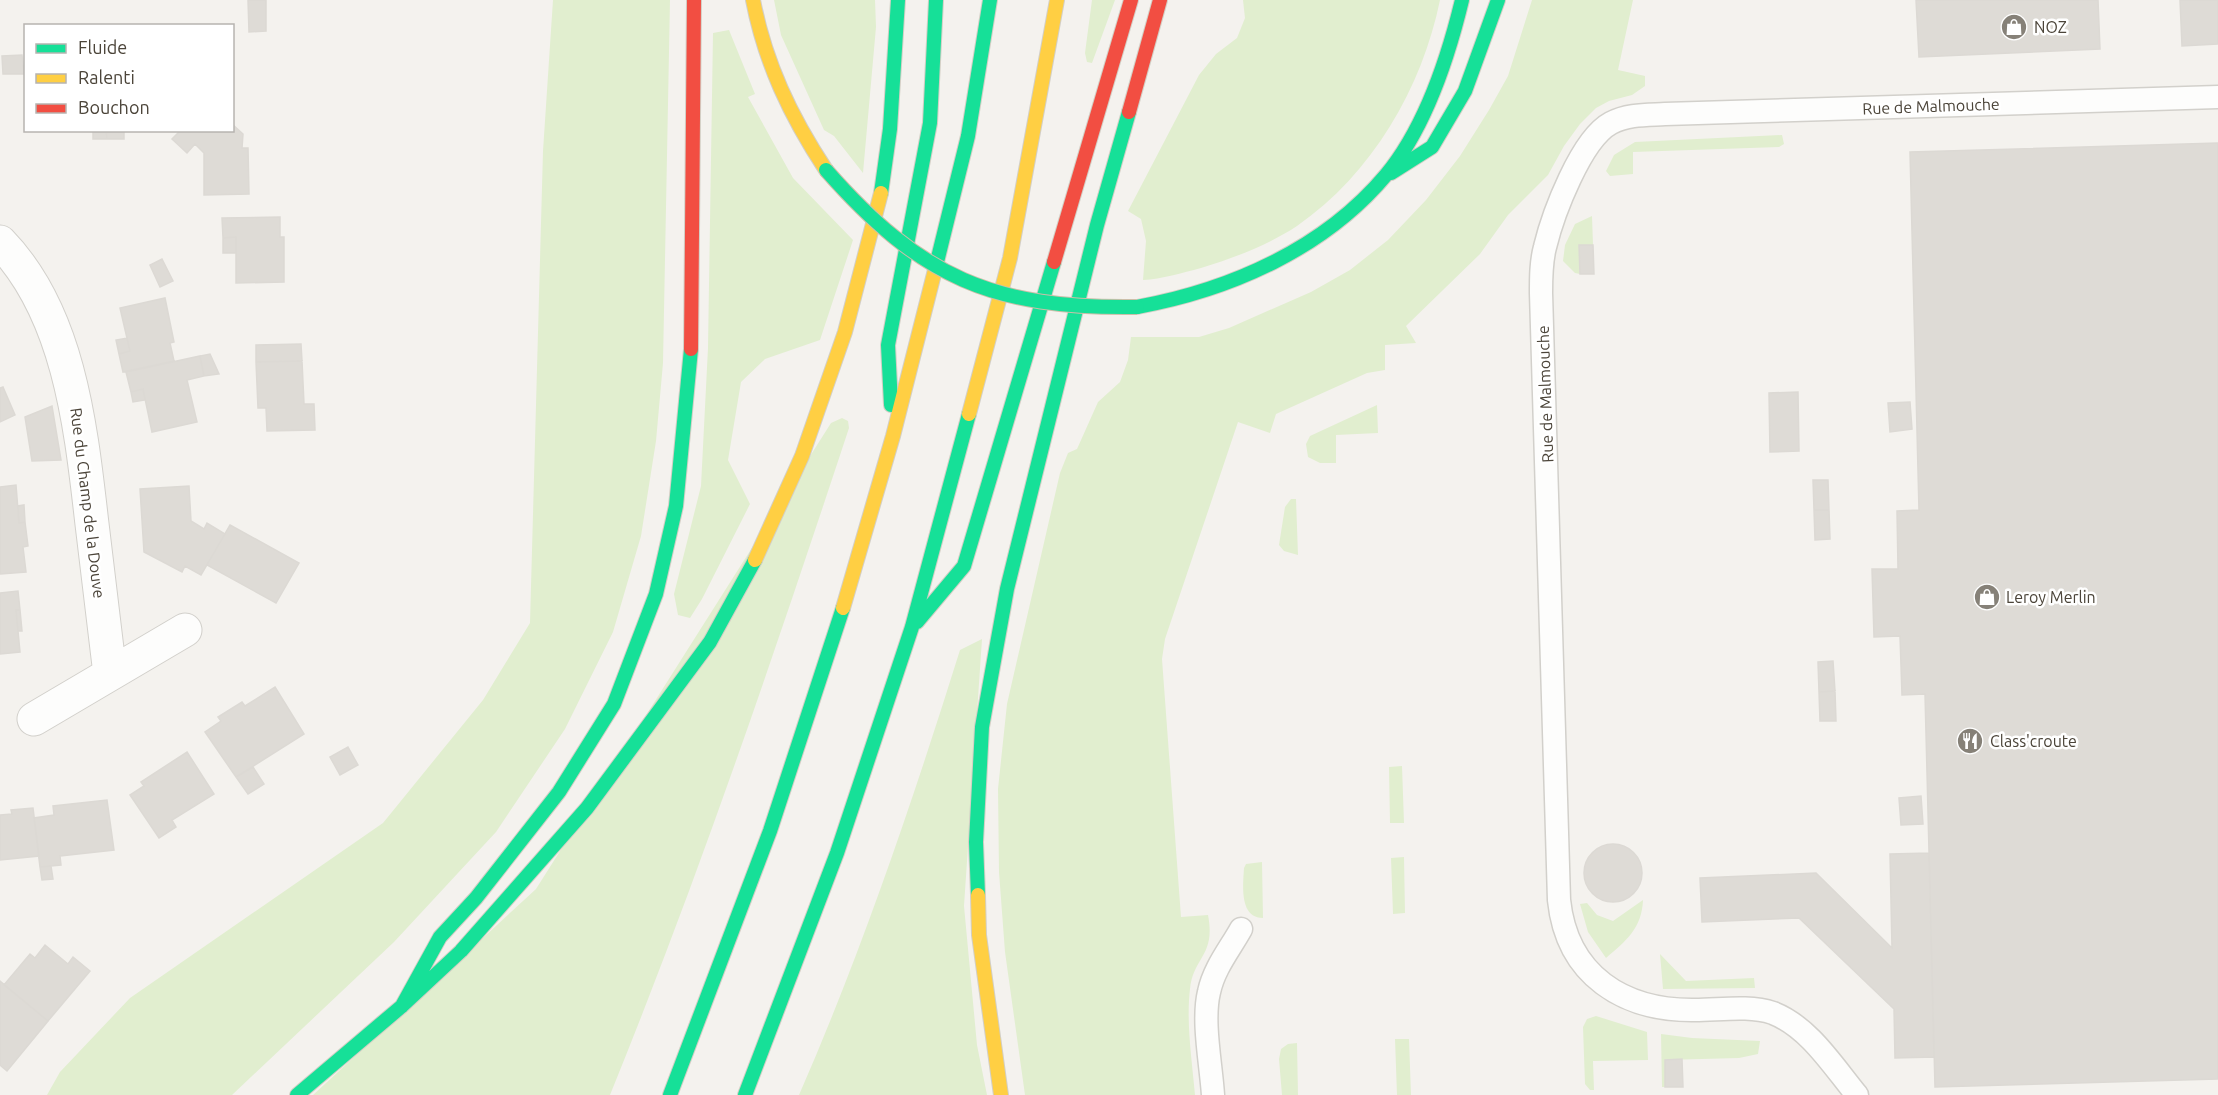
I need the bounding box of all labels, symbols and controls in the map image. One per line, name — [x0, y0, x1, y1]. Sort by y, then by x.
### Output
shop icon: NOZ — [1999, 12, 2029, 42]
place label: NOZ — [2034, 18, 2067, 36]
legend — [24, 24, 234, 132]
text: Fluide — [78, 37, 127, 57]
text: Ralenti — [78, 67, 135, 87]
street label: Rue de Malmouche — [1862, 95, 2000, 117]
text: Bouchon — [78, 97, 150, 117]
street label: Rue de Malmouche — [1534, 325, 1556, 463]
street label: Rue du Champ de la Douve — [67, 407, 109, 599]
shop icon: Leroy Merlin — [1972, 582, 2002, 612]
place label: Leroy Merlin — [2006, 588, 2096, 606]
restaurant icon: Class'croute — [1955, 726, 1985, 756]
place label: Class'croute — [1990, 732, 2077, 750]

